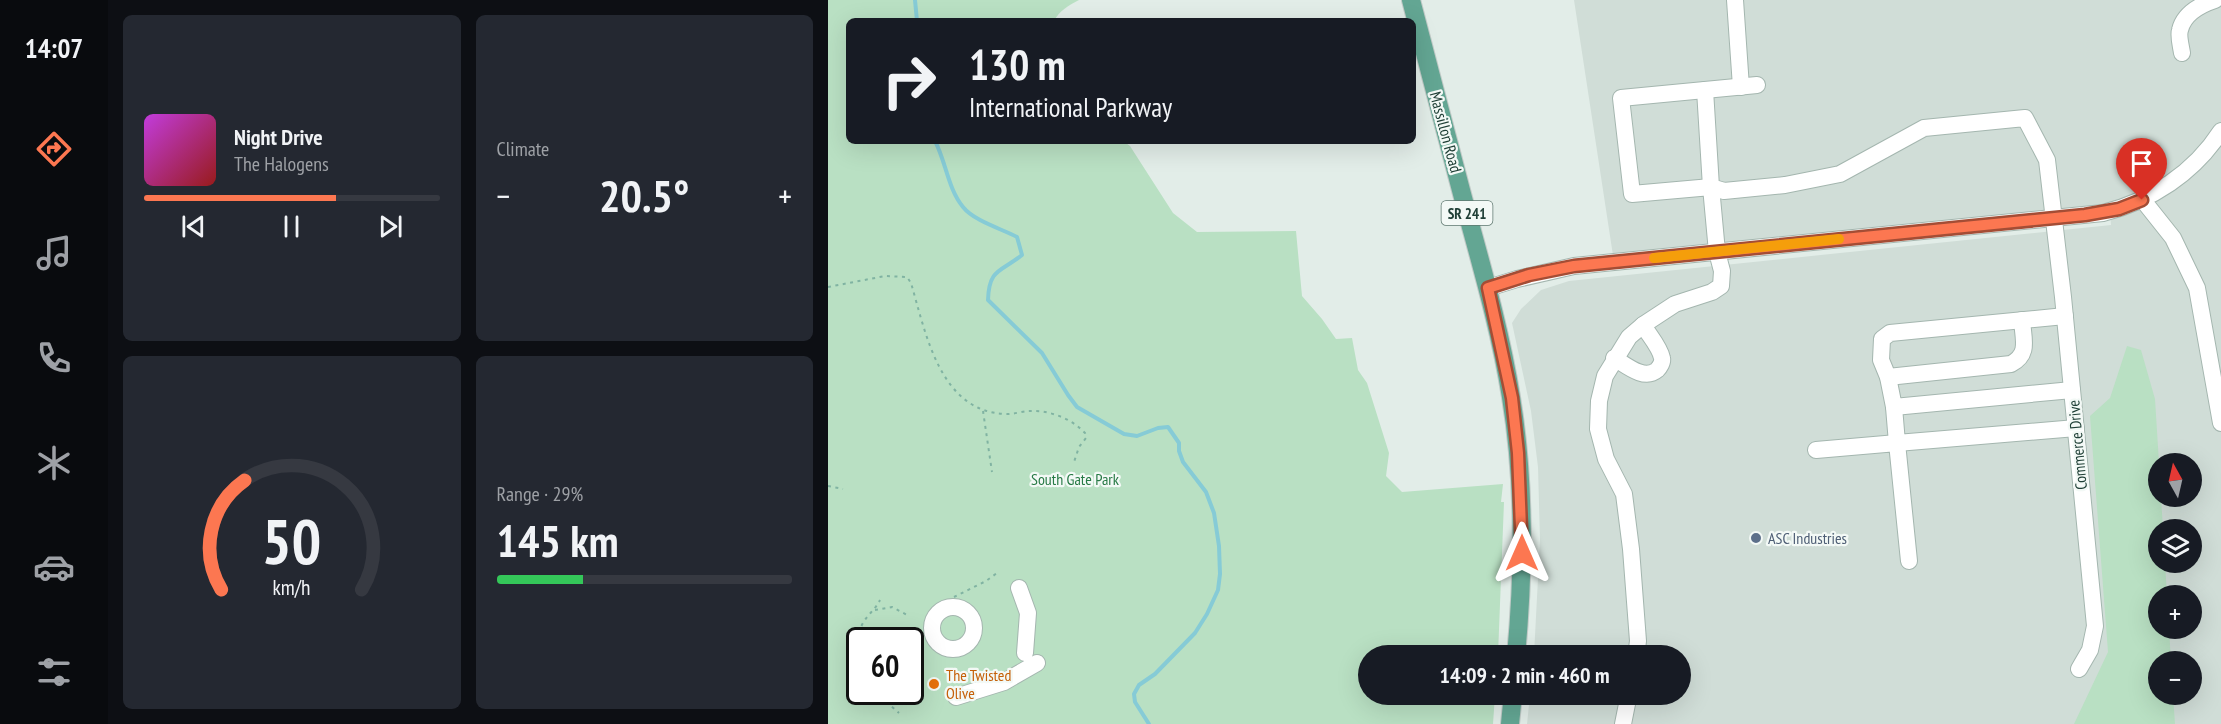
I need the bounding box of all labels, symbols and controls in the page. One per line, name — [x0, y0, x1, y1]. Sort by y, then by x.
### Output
text: 14:07 — [25, 31, 83, 65]
text: 130 m — [969, 37, 1066, 92]
icon: right — [870, 42, 948, 120]
street label: Massillon Road — [1426, 89, 1466, 175]
text: International Parkway — [969, 90, 1172, 124]
text: Night Drive — [234, 123, 323, 151]
icon: directions — [33, 128, 75, 170]
text: Climate — [497, 136, 549, 162]
pin — [2116, 138, 2167, 200]
icon: arrive — [2125, 147, 2158, 180]
text: The Halogens — [234, 151, 329, 177]
text: 20.5° — [599, 166, 689, 224]
text: − — [497, 174, 510, 217]
text: + — [778, 174, 792, 217]
road number: SR 241 — [1442, 201, 1492, 225]
icon: previous — [177, 210, 210, 243]
icon: pause — [275, 210, 308, 243]
icon: next — [374, 210, 407, 243]
icon: music — [33, 232, 75, 274]
icon: phone — [33, 337, 75, 379]
street label: Commerce Drive — [2063, 399, 2091, 491]
icon: climate — [33, 442, 75, 484]
north arrow — [2148, 453, 2202, 507]
map controls — [2148, 453, 2202, 705]
park label: South Gate Park — [1031, 469, 1120, 489]
text: Range · 29% — [497, 481, 583, 507]
text: 50 — [262, 500, 322, 581]
text: 145 km — [497, 511, 619, 569]
button: layers — [2148, 519, 2202, 573]
position arrow — [1490, 521, 1554, 585]
place label: ASC Industries — [1768, 528, 1847, 548]
marker: ASC Industries — [1749, 531, 1763, 545]
icon: car — [33, 546, 75, 588]
text: km/h — [273, 573, 311, 601]
button: + — [2148, 585, 2202, 639]
speed limit sign: 60 — [846, 627, 924, 705]
icon: filters — [33, 651, 75, 693]
button: − — [2148, 651, 2202, 705]
text: 14:09 · 2 min · 460 m — [1439, 661, 1610, 689]
place label: The Twisted Olive — [946, 665, 1011, 703]
marker: The Twisted Olive — [927, 677, 941, 691]

